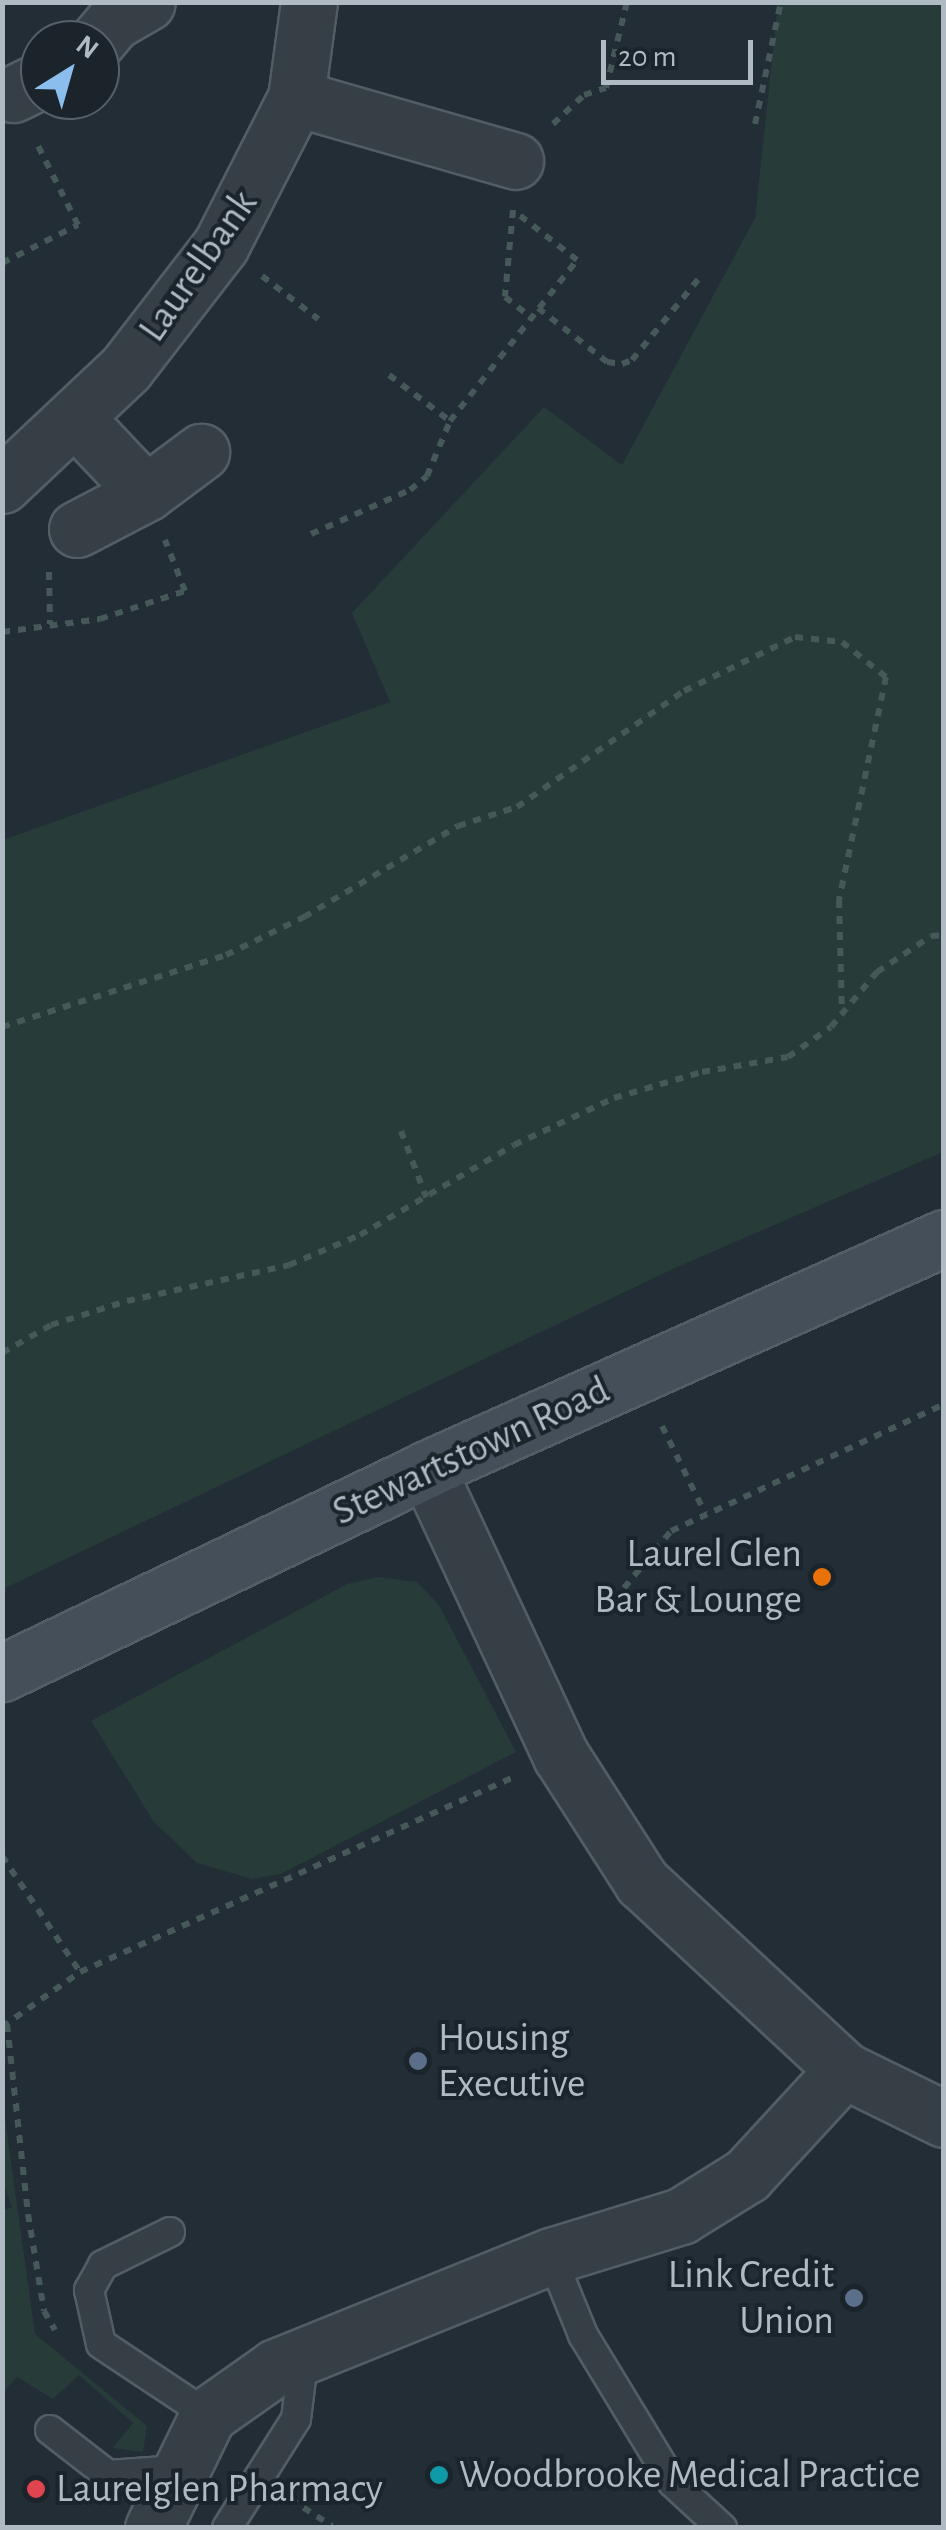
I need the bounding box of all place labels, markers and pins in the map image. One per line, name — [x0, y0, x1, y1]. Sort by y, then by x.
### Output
place label: Laurel Glen Bar & Lounge — [594, 1530, 802, 1624]
marker: Laurel Glen Bar & Lounge — [811, 1566, 833, 1588]
place label: Housing Executive — [438, 2014, 585, 2108]
marker: Housing Executive — [407, 2050, 429, 2072]
place label: Link Credit Union — [668, 2251, 834, 2345]
marker: Link Credit Union — [843, 2287, 865, 2309]
place label: Woodbrooke Medical Practice — [459, 2451, 920, 2499]
marker: Woodbrooke Medical Practice — [428, 2464, 450, 2486]
place label: Laurelglen Pharmacy — [56, 2465, 383, 2513]
marker: Laurelglen Pharmacy — [25, 2478, 47, 2500]

